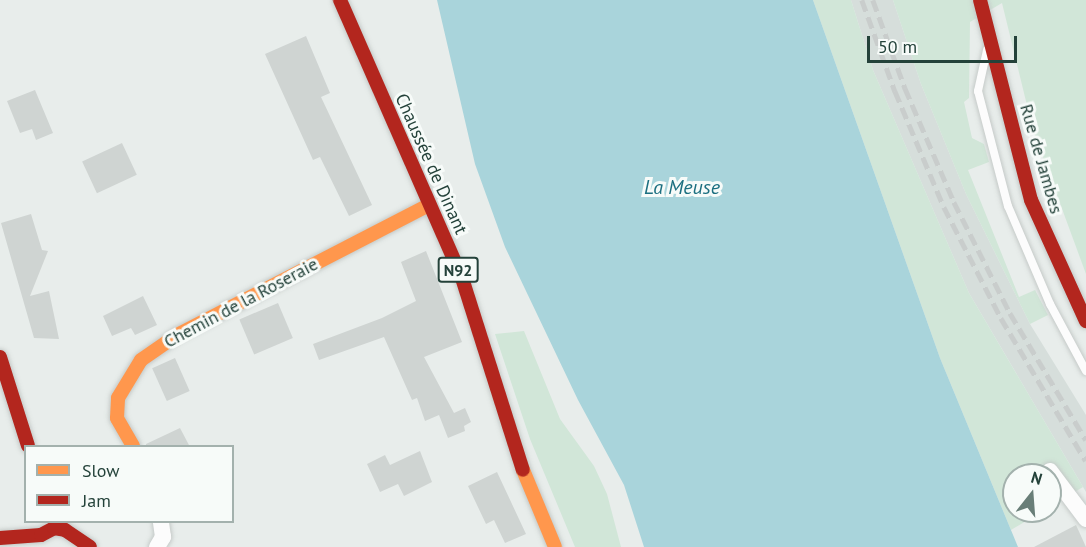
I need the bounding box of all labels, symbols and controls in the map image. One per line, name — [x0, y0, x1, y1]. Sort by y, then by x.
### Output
scale bar — [870, 24, 1020, 62]
text: 50 m — [878, 35, 917, 58]
street label: Chaussée de Dinant — [390, 90, 472, 238]
street label: Rue de Jambes — [1015, 102, 1067, 216]
water label: La Meuse — [644, 175, 720, 199]
street label: Chemin de la Roseraie — [160, 253, 322, 353]
road number: N92 — [437, 257, 479, 283]
legend — [24, 445, 234, 523]
text: Slow — [82, 459, 120, 482]
north arrow — [1002, 463, 1062, 523]
text: N — [1029, 467, 1045, 489]
text: Jam — [82, 489, 111, 512]

